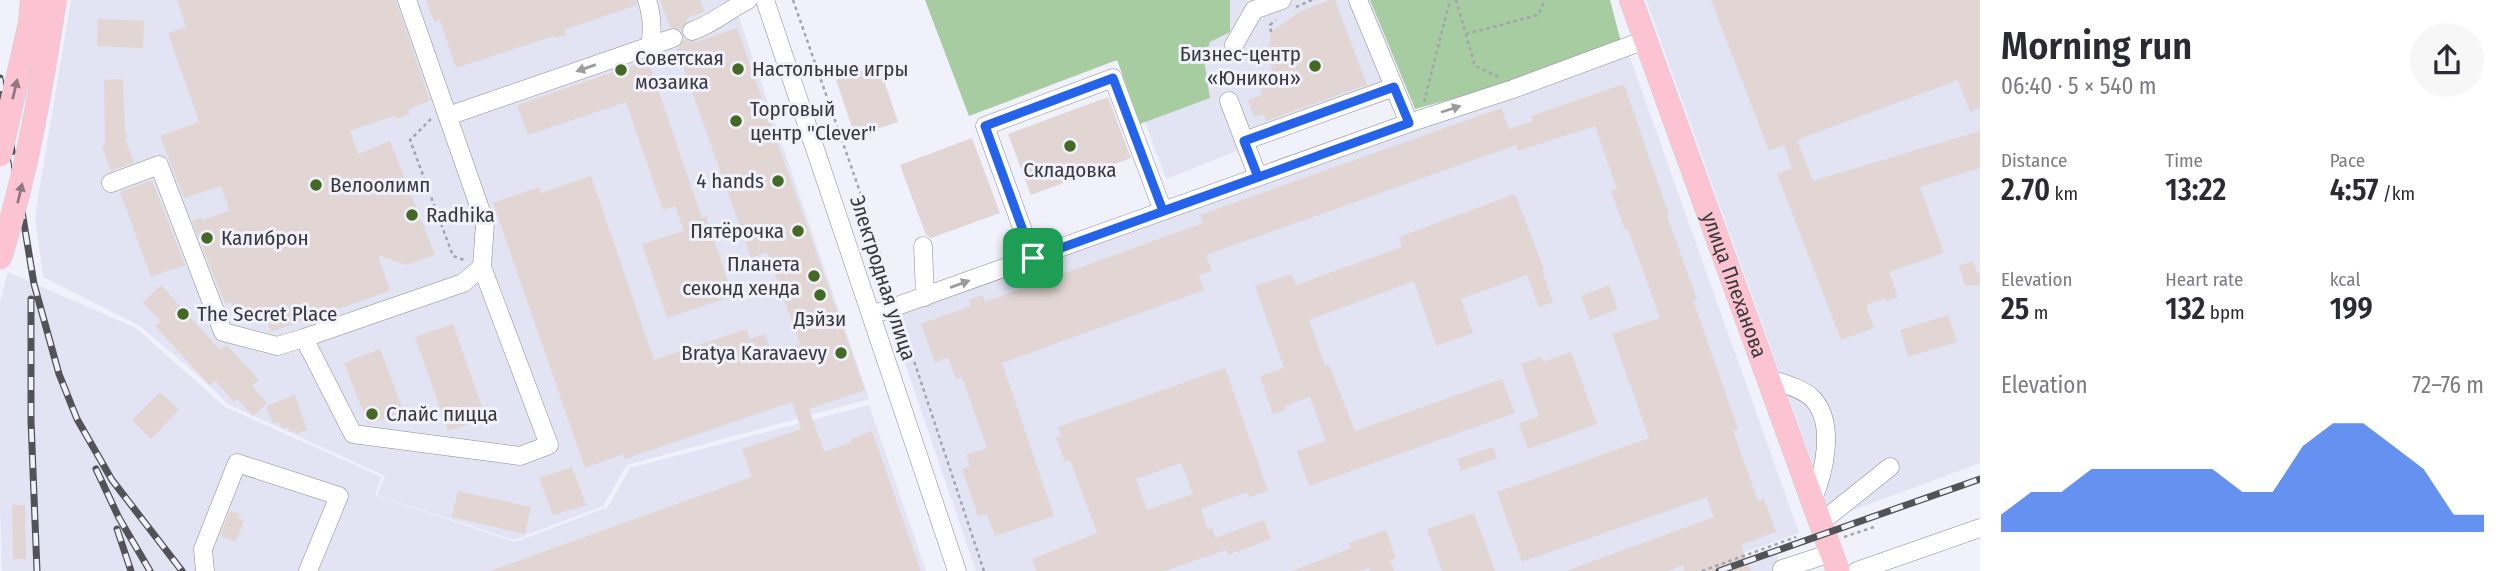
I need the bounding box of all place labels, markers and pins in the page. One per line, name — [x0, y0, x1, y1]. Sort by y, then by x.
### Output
place label: Бизнес-центр «Юникон» — [1180, 41, 1301, 91]
place label: Советская мозаика — [635, 45, 724, 95]
place label: Настольные игры — [752, 56, 908, 82]
marker: Бизнес-центр «Юникон» — [1307, 58, 1323, 74]
marker: Настольные игры — [730, 61, 746, 77]
marker: Советская мозаика — [613, 62, 629, 78]
place label: Торговый центр "Clever" — [750, 96, 876, 146]
marker: Торговый центр "Clever" — [728, 113, 744, 129]
marker: Складовка — [1062, 138, 1078, 154]
place label: Складовка — [1023, 157, 1117, 183]
place label: 4 hands — [696, 168, 764, 194]
place label: Велоолимп — [330, 172, 430, 198]
marker: 4 hands — [770, 173, 786, 189]
marker: Велоолимп — [308, 177, 324, 193]
place label: Radhika — [426, 202, 495, 228]
marker: Radhika — [404, 207, 420, 223]
place label: Пятёрочка — [690, 218, 784, 244]
marker: Пятёрочка — [790, 223, 806, 239]
place label: Калиброн — [221, 225, 309, 251]
pin — [1003, 228, 1063, 288]
marker: Калиброн — [199, 230, 215, 246]
place label: Планета секонд хенда — [682, 251, 800, 301]
marker: Планета секонд хенда — [806, 268, 822, 284]
marker: Дэйзи — [812, 287, 828, 303]
place label: The Secret Place — [197, 301, 337, 327]
marker: The Secret Place — [175, 306, 191, 322]
place label: Дэйзи — [793, 306, 846, 332]
place label: Bratya Karavaevy — [681, 340, 828, 366]
marker: Bratya Karavaevy — [833, 345, 849, 361]
place label: Слайс пицца — [386, 401, 498, 427]
marker: Слайс пицца — [364, 406, 380, 422]

